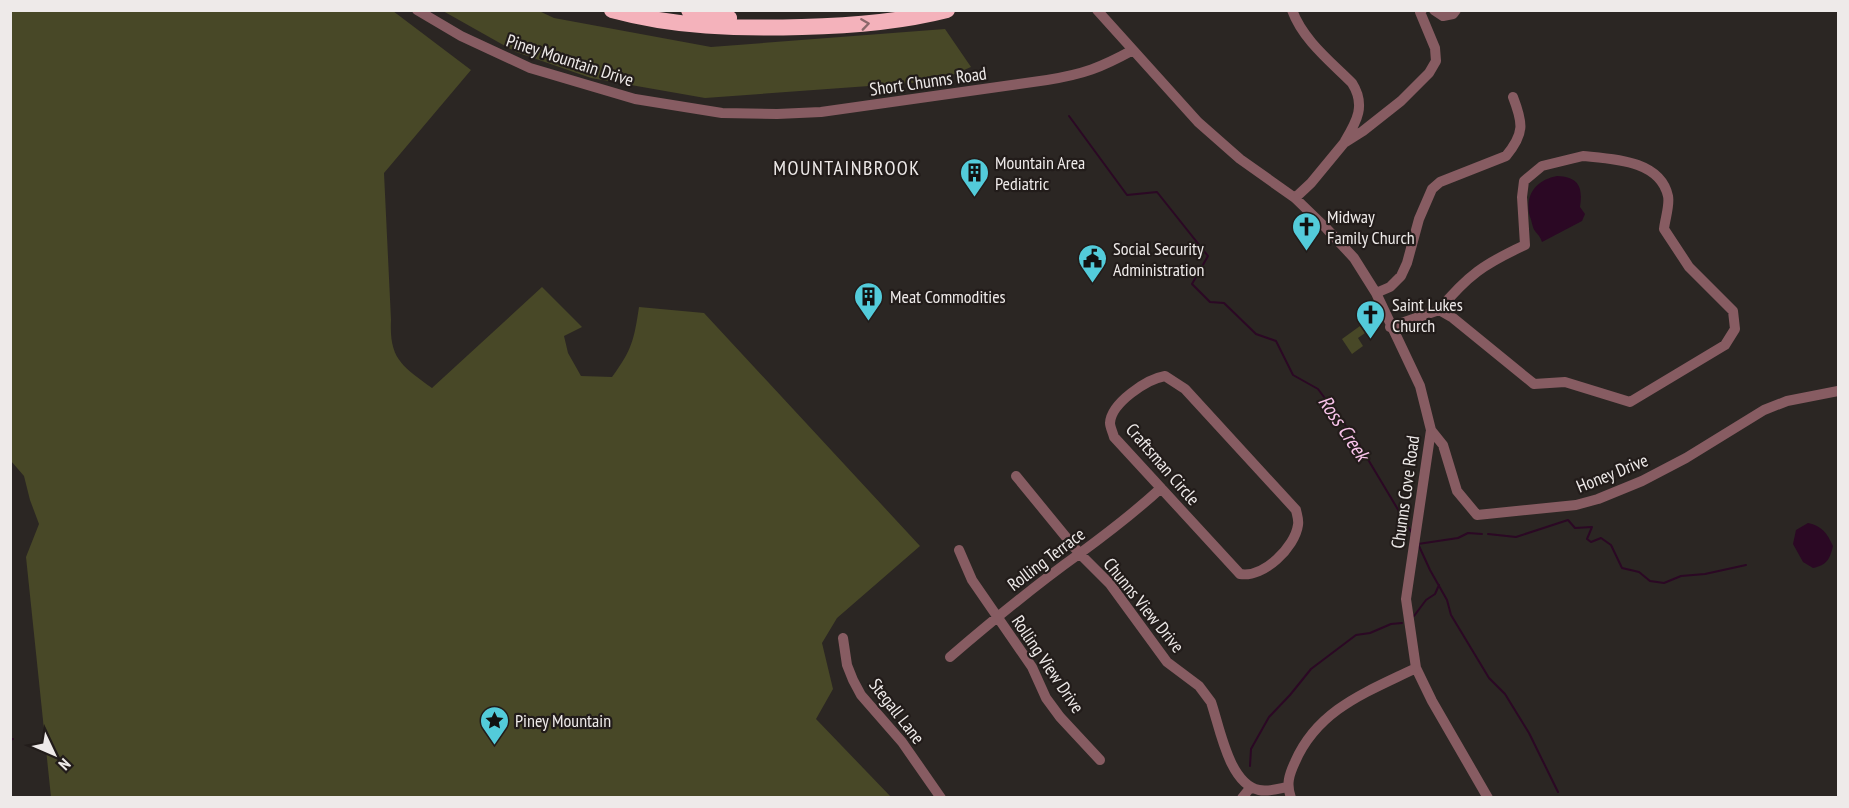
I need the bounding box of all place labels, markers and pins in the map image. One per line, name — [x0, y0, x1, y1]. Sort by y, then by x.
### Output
place label: Mountain Area Pediatric — [995, 151, 1085, 195]
building icon: Mountain Area Pediatric — [958, 156, 990, 198]
place label: Midway Family Church — [1327, 205, 1415, 249]
church icon: Midway Family Church — [1290, 210, 1322, 252]
place label: Social Security Administration — [1113, 237, 1204, 281]
public building icon: Social Security Administration — [1076, 242, 1108, 284]
building icon: Meat Commodities — [853, 280, 885, 322]
place label: Meat Commodities — [890, 285, 1006, 308]
place label: Saint Lukes Church — [1392, 293, 1463, 337]
church icon: Saint Lukes Church — [1355, 298, 1387, 340]
place icon: Piney Mountain — [478, 704, 510, 746]
place label: Piney Mountain — [515, 709, 611, 732]

